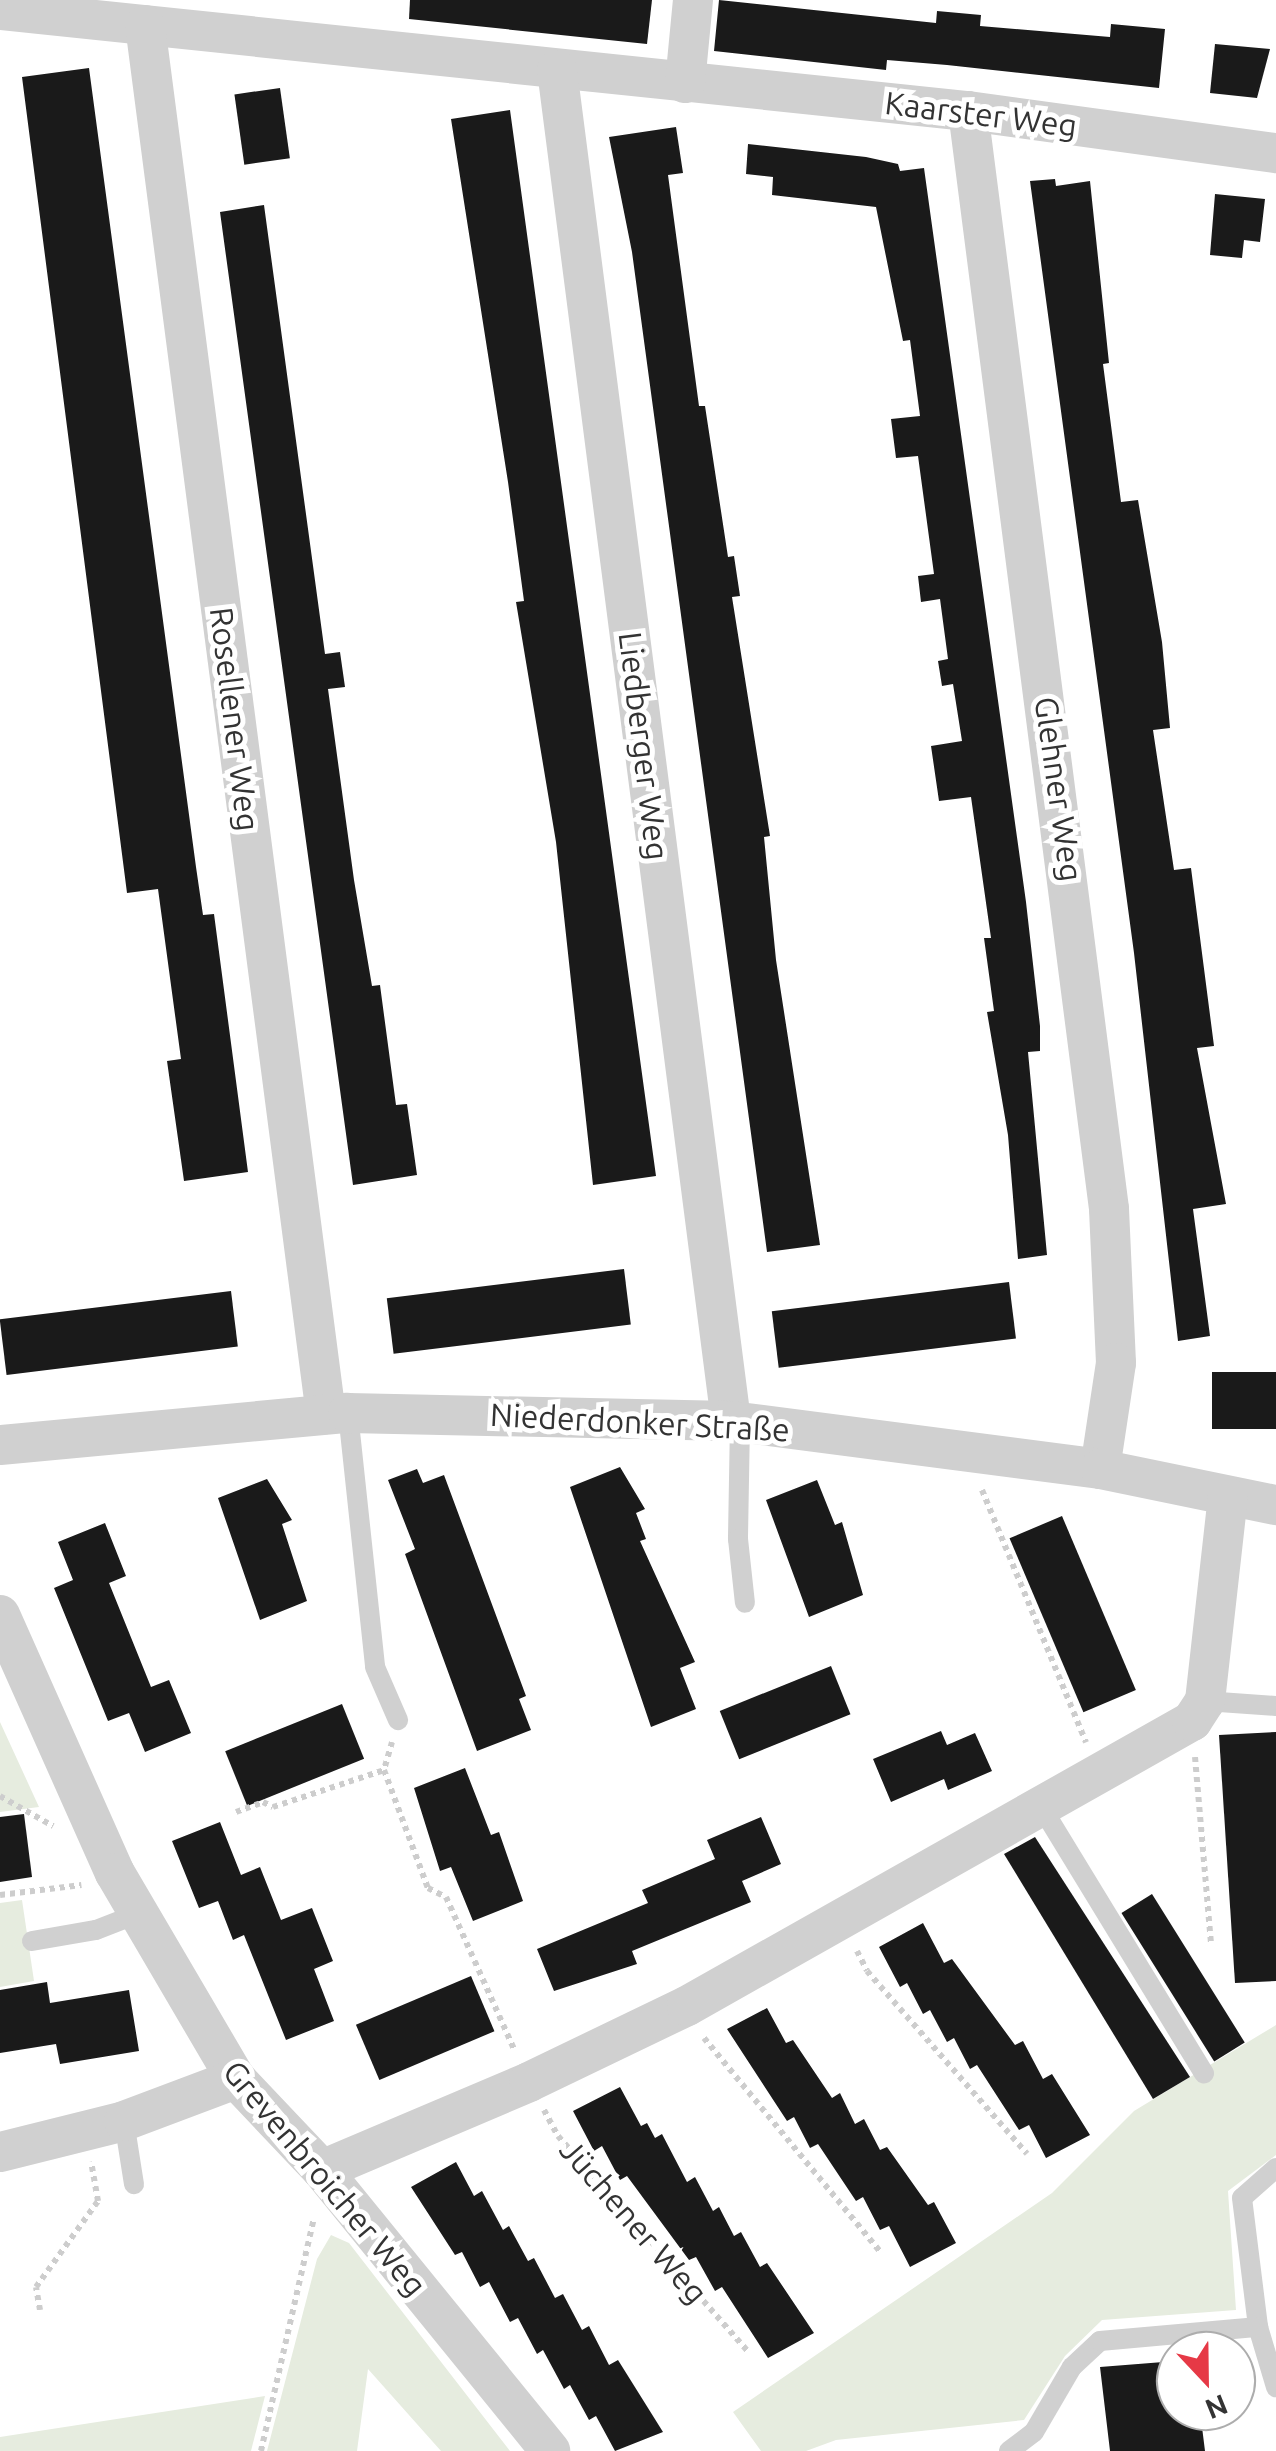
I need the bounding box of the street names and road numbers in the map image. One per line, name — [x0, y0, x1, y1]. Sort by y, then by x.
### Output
street label: Kaarster Weg — [883, 83, 1079, 145]
street label: Rosellener Weg — [202, 605, 268, 833]
street label: Liedberger Weg — [611, 630, 677, 862]
street label: Glehner Weg — [1027, 694, 1091, 884]
street label: Niederdonker Straße — [489, 1395, 791, 1449]
street label: Grevenbroicher Weg — [215, 2053, 435, 2303]
street label: Jüchener Weg — [552, 2131, 716, 2311]

